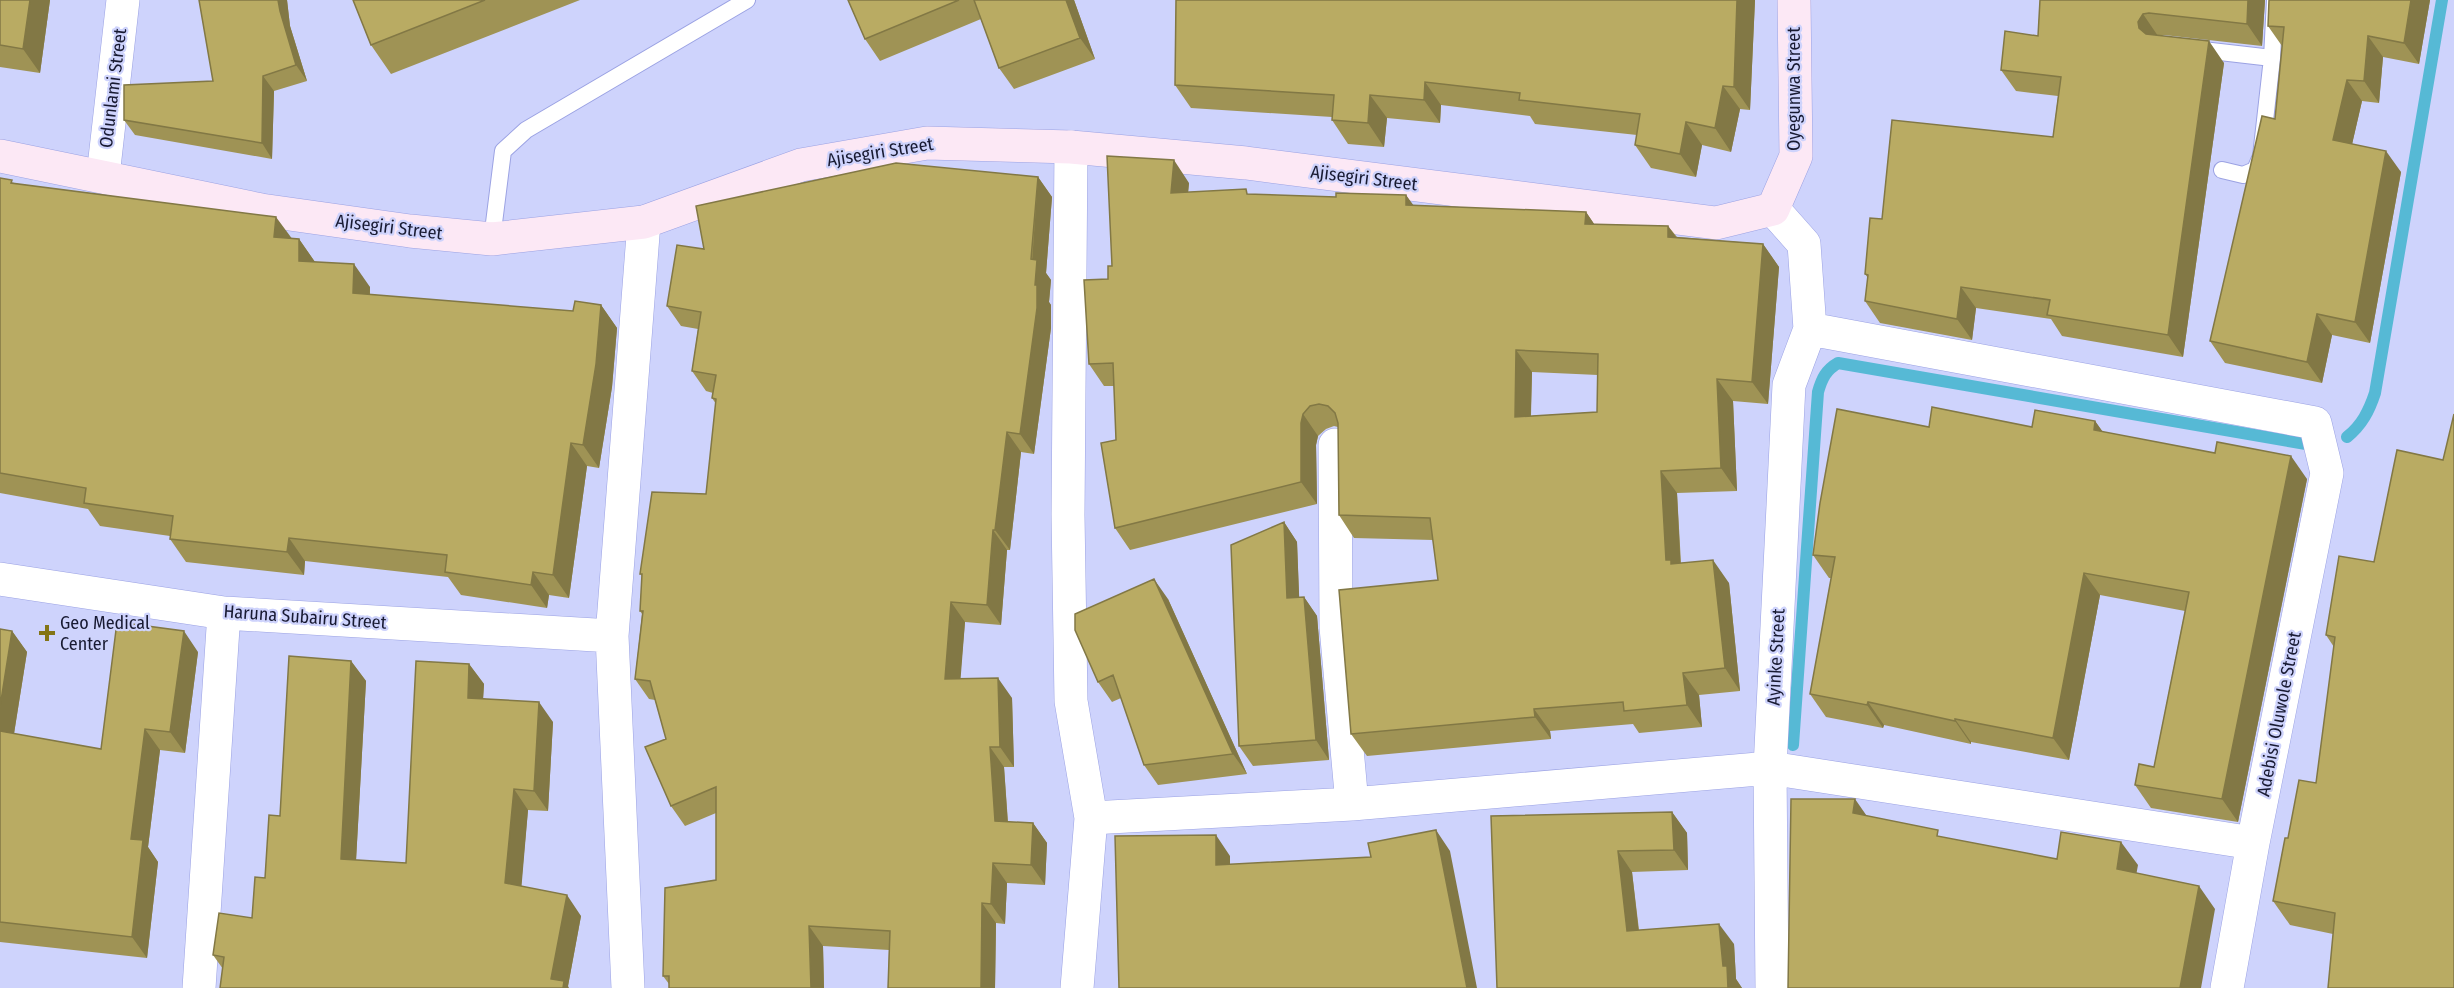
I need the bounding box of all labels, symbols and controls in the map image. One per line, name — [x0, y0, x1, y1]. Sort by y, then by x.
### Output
street label: Odunlami Street — [95, 27, 131, 149]
street label: Oyegunwa Street — [1783, 27, 1805, 151]
street label: Ajisegiri Street — [825, 133, 935, 171]
street label: Ajisegiri Street — [1309, 161, 1419, 195]
street label: Ajisegiri Street — [334, 210, 444, 244]
street label: Haruna Subairu Street — [223, 600, 387, 634]
street label: Ayinke Street — [1762, 608, 1790, 706]
place label: Geo Medical Center — [60, 612, 150, 655]
marker: Geo Medical Center — [38, 624, 56, 642]
street label: Adebisi Oluwole Street — [2252, 630, 2306, 798]

